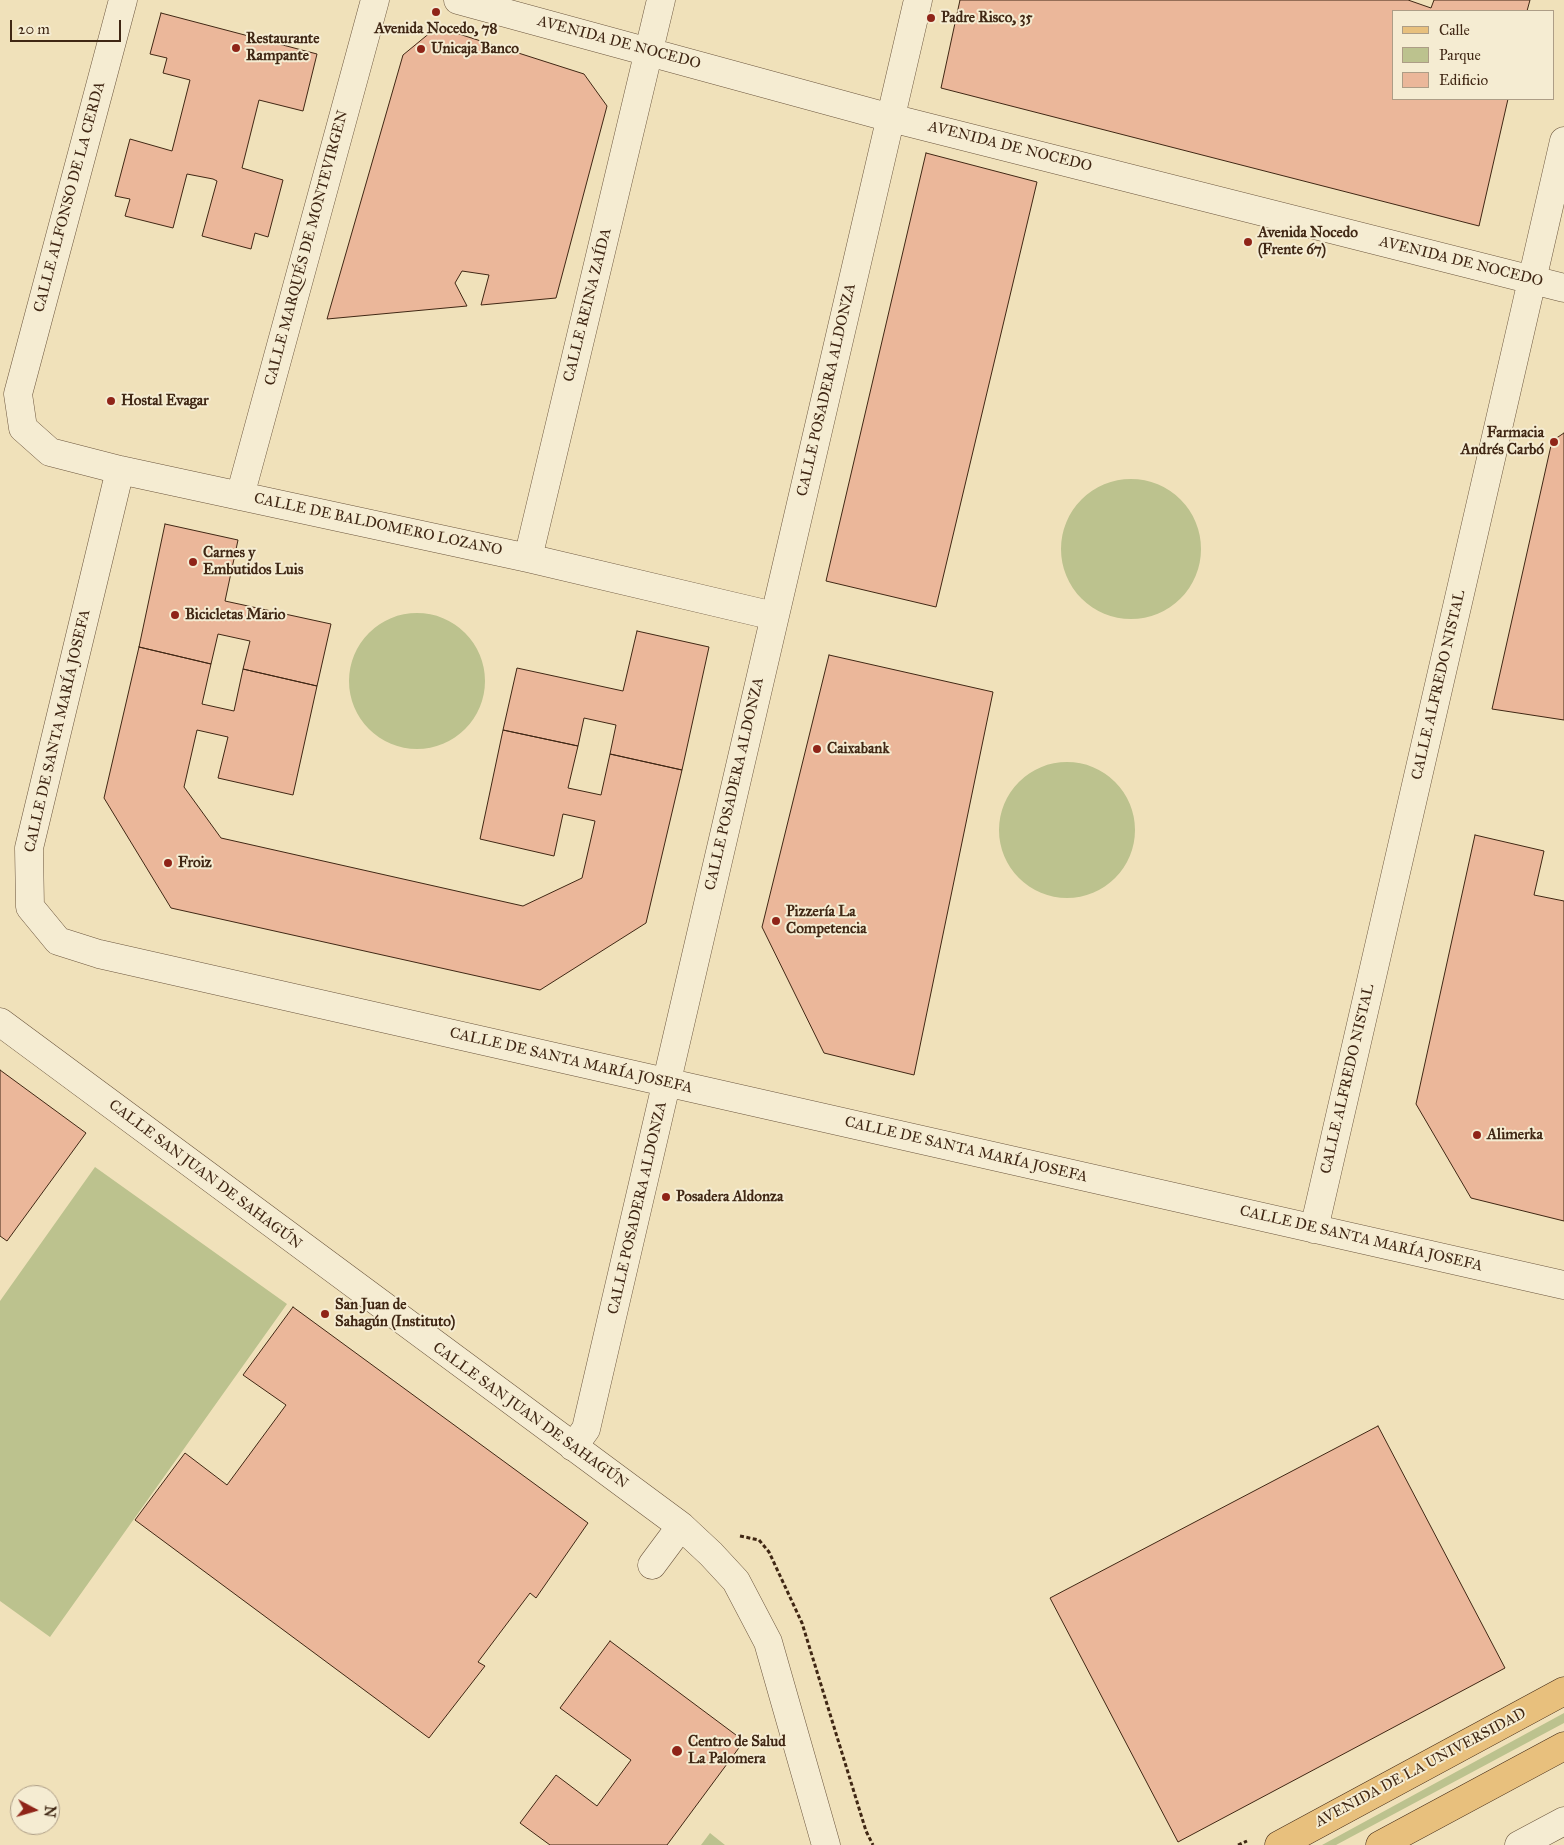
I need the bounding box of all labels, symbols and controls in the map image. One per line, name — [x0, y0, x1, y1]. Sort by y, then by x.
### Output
marker: Avenida Nocedo, 78 — [430, 6, 442, 18]
place label: Padre Risco, 35 — [941, 9, 1032, 27]
scale bar — [12, 10, 124, 42]
legend — [1392, 10, 1554, 100]
marker: Padre Risco, 35 — [925, 12, 937, 24]
street label: AVENIDA DE NOCEDO — [536, 13, 702, 73]
text: 20 m — [18, 20, 50, 38]
place label: Avenida Nocedo, 78 — [374, 20, 498, 38]
text: Calle — [1439, 21, 1470, 39]
place label: Restaurante Rampante — [246, 30, 319, 65]
place label: Unicaja Banco — [431, 40, 519, 58]
marker: Restaurante Rampante — [230, 42, 242, 54]
marker: Unicaja Banco — [415, 43, 427, 55]
text: Parque — [1439, 46, 1481, 64]
text: Edificio — [1439, 71, 1488, 89]
street label: CALLE ALFONSO DE LA CERDA — [30, 80, 110, 314]
street label: CALLE MARQUÉS DE MONTEVIRGEN — [262, 108, 352, 388]
street label: AVENIDA DE NOCEDO — [926, 118, 1094, 176]
place label: Avenida Nocedo (Frente 67) — [1258, 224, 1358, 259]
street label: CALLE REINA ZAÍDA — [560, 226, 616, 384]
street label: AVENIDA DE NOCEDO — [1377, 233, 1545, 291]
marker: Avenida Nocedo (Frente 67) — [1242, 236, 1254, 248]
street label: CALLE POSADERA ALDONZA — [794, 282, 860, 498]
place label: Hostal Evagar — [121, 392, 209, 410]
marker: Hostal Evagar — [105, 395, 117, 407]
place label: Farmacia Andrés Carbó — [1461, 424, 1544, 459]
marker: Farmacia Andrés Carbó — [1548, 436, 1560, 448]
street label: CALLE DE BALDOMERO LOZANO — [252, 490, 504, 560]
place label: Carnes y Embutidos Luis — [203, 544, 303, 579]
marker: Carnes y Embutidos Luis — [187, 556, 199, 568]
street label: CALLE ALFREDO NISTAL — [1408, 588, 1470, 782]
place label: Bicicletas Mario — [185, 606, 285, 624]
street label: CALLE DE SANTA MARÍA JOSEFA — [21, 608, 95, 854]
marker: Bicicletas Mario — [169, 609, 181, 621]
street label: CALLE POSADERA ALDONZA — [702, 676, 768, 892]
place label: Caixabank — [827, 740, 889, 758]
marker: Caixabank — [811, 743, 823, 755]
place label: Froiz — [178, 854, 212, 872]
marker: Froiz — [162, 857, 174, 869]
place label: Pizzería La Competencia — [786, 903, 867, 938]
marker: Pizzería La Competencia — [770, 915, 782, 927]
street label: CALLE ALFREDO NISTAL — [1317, 982, 1379, 1176]
street label: CALLE DE SANTA MARÍA JOSEFA — [448, 1024, 694, 1098]
street label: CALLE SAN JUAN DE SAHAGÚN — [105, 1096, 305, 1254]
street label: CALLE POSADERA ALDONZA — [605, 1100, 671, 1316]
street label: CALLE DE SANTA MARÍA JOSEFA — [843, 1113, 1089, 1187]
place label: Alimerka — [1487, 1126, 1543, 1144]
marker: Alimerka — [1471, 1129, 1483, 1141]
place label: Posadera Aldonza — [676, 1188, 783, 1206]
marker: Posadera Aldonza — [660, 1191, 672, 1203]
street label: CALLE DE SANTA MARÍA JOSEFA — [1238, 1202, 1484, 1276]
place label: San Juan de Sahagún (Instituto) — [335, 1296, 455, 1331]
marker: San Juan de Sahagún (Instituto) — [319, 1308, 331, 1320]
street label: CALLE SAN JUAN DE SAHAGÚN — [429, 1339, 631, 1493]
street label: AVENIDA DE LA UNIVERSIDAD — [1313, 1705, 1529, 1831]
place label: Centro de Salud La Palomera — [688, 1733, 786, 1768]
marker: Centro de Salud La Palomera — [670, 1744, 684, 1758]
north arrow — [10, 1785, 60, 1835]
text: N — [40, 1805, 58, 1818]

